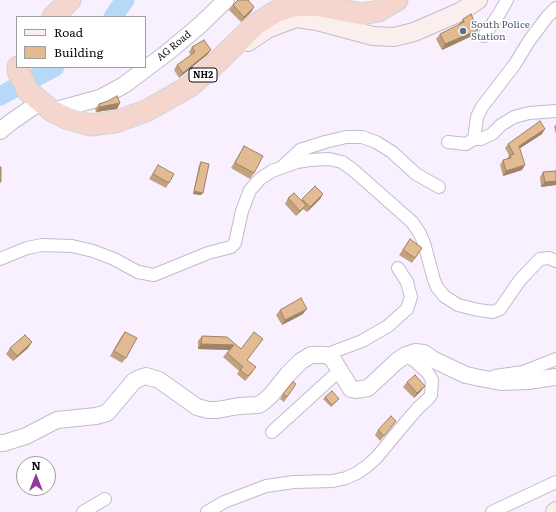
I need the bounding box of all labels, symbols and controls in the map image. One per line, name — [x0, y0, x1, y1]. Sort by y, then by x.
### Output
legend — [16, 16, 146, 68]
place label: South Police Station — [471, 19, 530, 42]
text: Road — [54, 23, 83, 41]
marker: South Police Station — [458, 26, 468, 36]
street label: AG Road — [154, 28, 194, 64]
text: Building — [54, 43, 103, 61]
road number: NH2 — [189, 68, 217, 82]
north arrow — [16, 456, 56, 496]
text: N — [31, 457, 41, 473]

